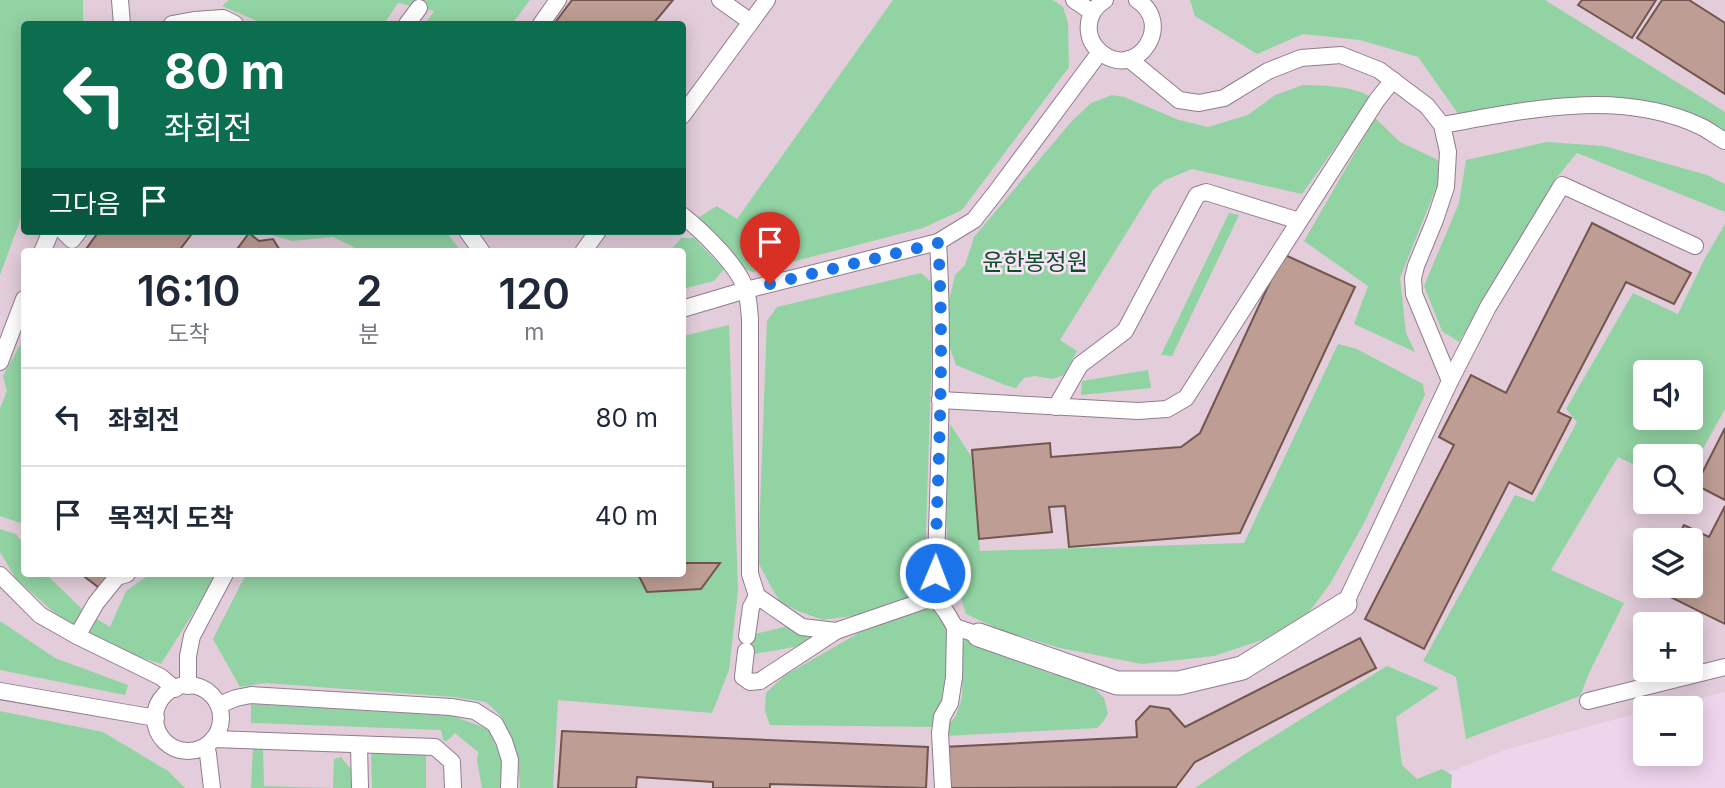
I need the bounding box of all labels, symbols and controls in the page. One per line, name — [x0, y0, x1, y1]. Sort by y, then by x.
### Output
text: 80 m — [164, 42, 285, 101]
icon: left — [49, 49, 140, 140]
text: 좌회전 — [164, 108, 252, 147]
icon: arrive — [135, 182, 173, 220]
text: 그다음 — [49, 188, 121, 219]
pin — [740, 212, 800, 284]
icon: arrive — [751, 223, 789, 261]
park label: 윤한봉정원 — [982, 248, 1088, 276]
text: 16:10 — [137, 265, 240, 316]
text: 2 — [356, 265, 383, 316]
text: 120 — [498, 268, 570, 319]
text: m — [524, 318, 544, 346]
text: 도착 — [168, 320, 210, 348]
text: 분 — [359, 320, 380, 348]
map controls — [1633, 360, 1703, 766]
button: sound — [1633, 360, 1703, 430]
icon: left — [49, 398, 87, 436]
text: 80 m — [595, 402, 658, 433]
text: 좌회전 — [108, 404, 180, 435]
button: search — [1633, 444, 1703, 514]
icon: arrive — [49, 496, 87, 534]
text: 40 m — [595, 500, 658, 531]
text: 목적지 도착 — [108, 502, 234, 533]
button: layers — [1633, 528, 1703, 598]
position arrow — [898, 536, 972, 610]
button: + — [1633, 612, 1703, 682]
button: − — [1633, 696, 1703, 766]

